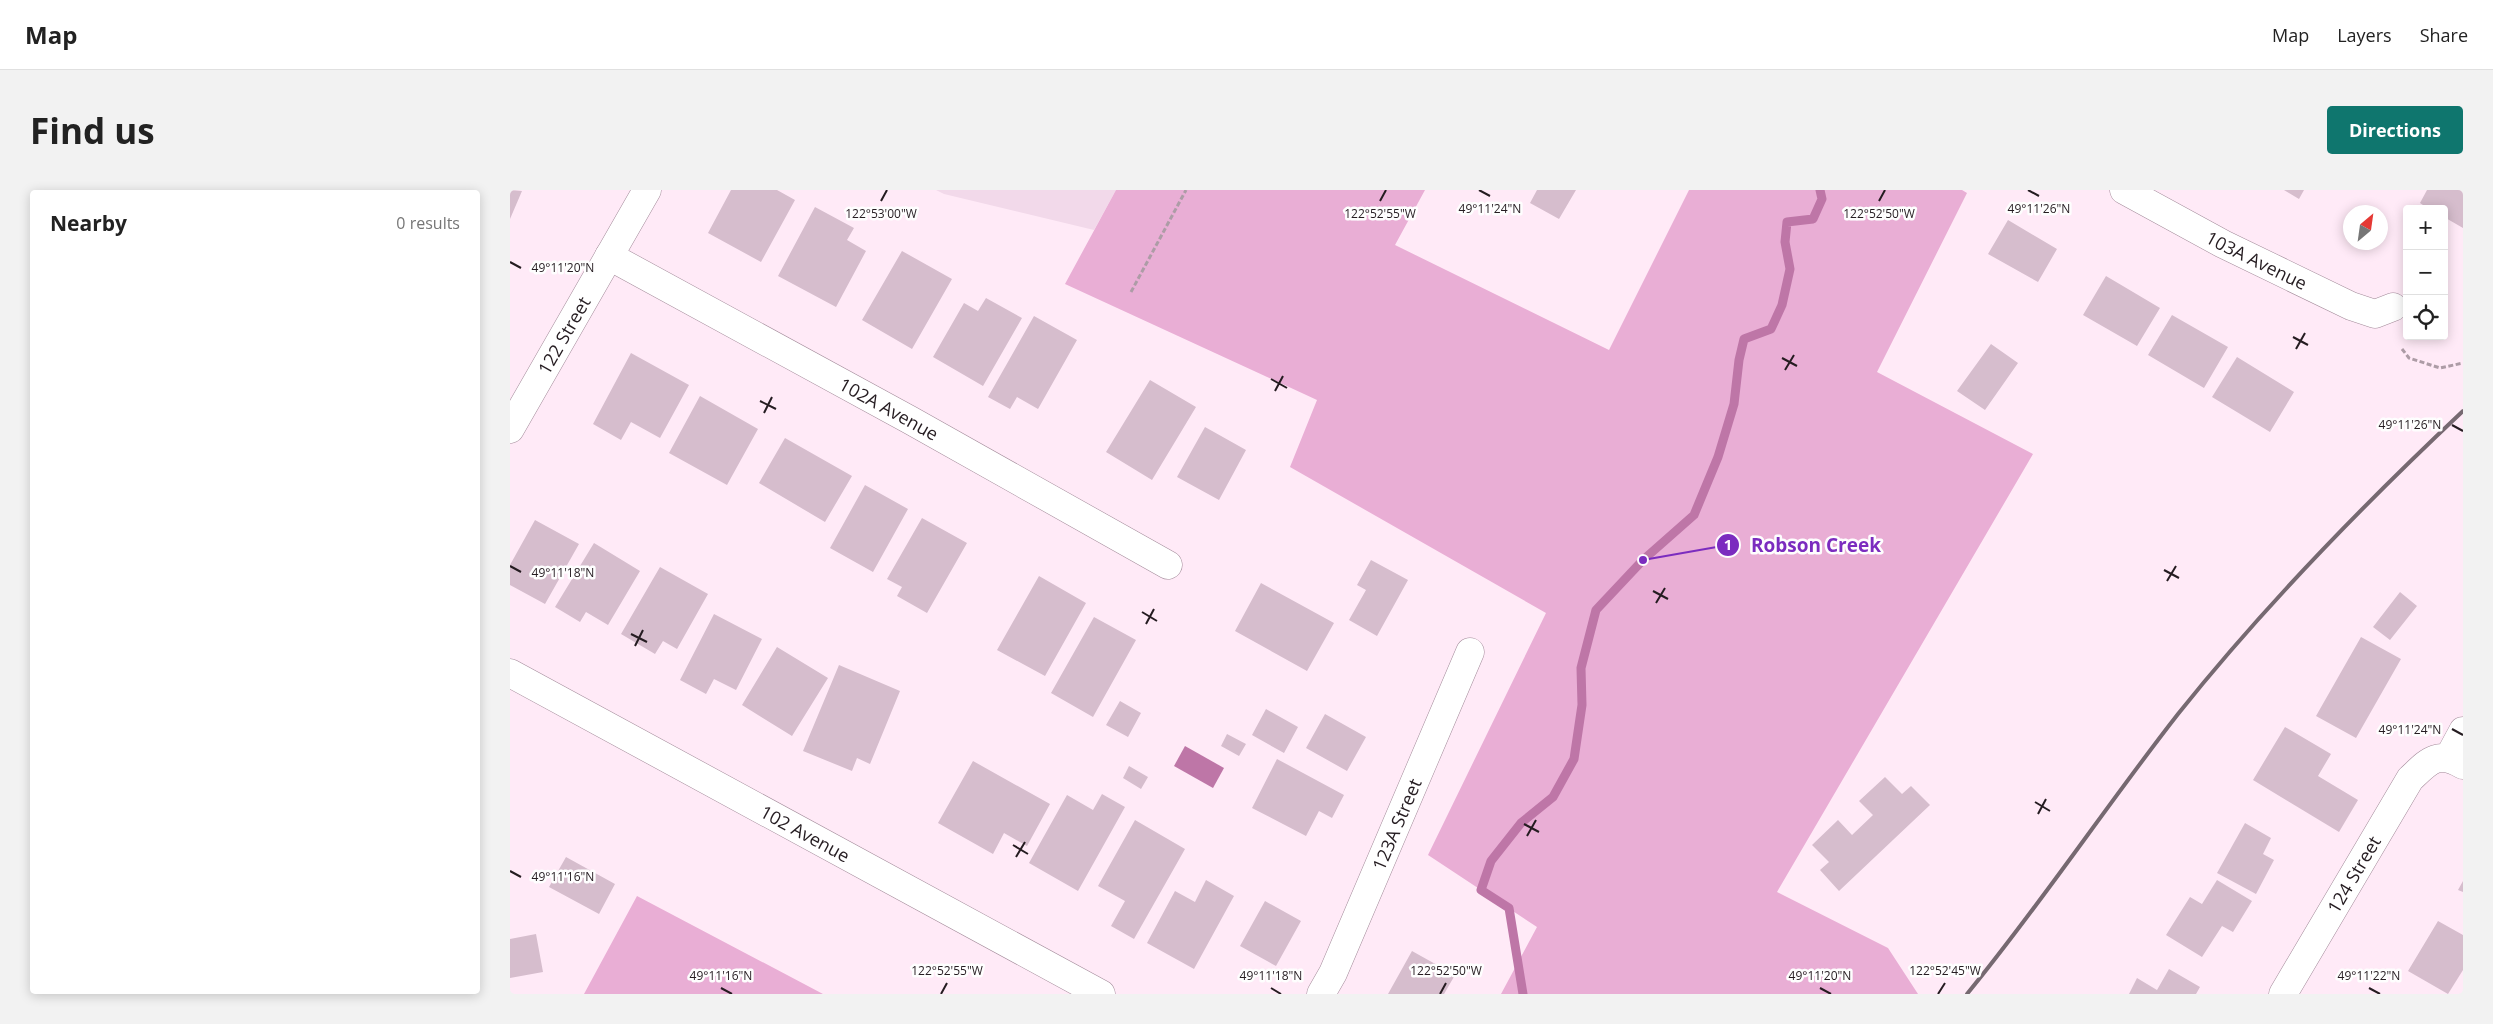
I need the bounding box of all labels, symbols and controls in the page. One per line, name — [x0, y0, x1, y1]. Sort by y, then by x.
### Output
text: Map — [25, 18, 77, 51]
text: Map — [2272, 23, 2309, 47]
text: Layers — [2337, 23, 2392, 47]
text: Share — [2420, 23, 2468, 47]
button: Directions — [2327, 106, 2463, 154]
text: Find us — [30, 107, 155, 154]
text: 49°11'24"N — [1459, 200, 1521, 217]
text: 49°11'26"N — [2008, 200, 2070, 217]
text: 122°53'00"W — [845, 205, 917, 222]
text: 122°52'55"W — [1344, 205, 1416, 222]
text: 122°52'50"W — [1843, 205, 1915, 222]
north arrow — [2343, 205, 2388, 250]
map controls — [2403, 205, 2448, 340]
button: + — [2403, 205, 2448, 250]
text: Nearby — [50, 209, 127, 237]
text: 0 results — [396, 212, 460, 234]
street label: 103A Avenue — [2202, 225, 2311, 295]
button: − — [2403, 250, 2448, 295]
text: 49°11'20"N — [532, 259, 594, 276]
street label: 122 Street — [532, 292, 595, 379]
button: locate — [2403, 295, 2448, 340]
street label: 102A Avenue — [835, 372, 943, 446]
text: 49°11'26"N — [2379, 416, 2441, 433]
callout: Robson Creek — [1716, 528, 1891, 562]
text: Robson Creek — [1751, 532, 1881, 558]
text: 1 — [1724, 534, 1732, 554]
text: 49°11'18"N — [532, 564, 594, 581]
text: 49°11'24"N — [2379, 721, 2441, 738]
street label: 123A Street — [1366, 775, 1427, 874]
street label: 102 Avenue — [756, 799, 854, 867]
street label: 124 Street — [2322, 831, 2386, 917]
text: 49°11'16"N — [532, 868, 594, 885]
text: 122°52'55"W — [911, 962, 983, 979]
text: 122°52'50"W — [1410, 962, 1482, 979]
text: 122°52'45"W — [1909, 962, 1981, 979]
text: 49°11'16"N — [690, 967, 752, 984]
text: 49°11'18"N — [1240, 967, 1302, 984]
text: 49°11'20"N — [1789, 967, 1851, 984]
text: 49°11'22"N — [2338, 967, 2400, 984]

